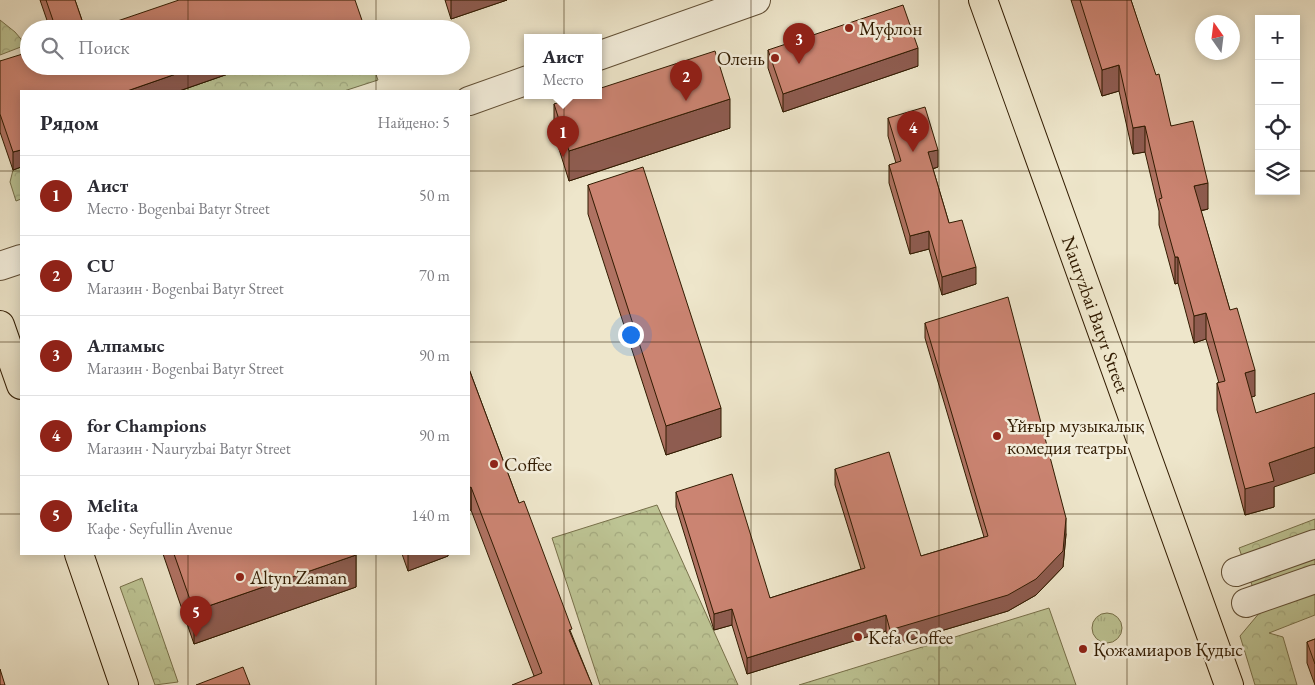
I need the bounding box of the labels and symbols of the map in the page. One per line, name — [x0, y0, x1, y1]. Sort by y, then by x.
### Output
north arrow — [1195, 15, 1240, 60]
place label: Муфлон — [859, 16, 922, 41]
marker: Муфлон — [843, 22, 855, 34]
pin: 3 — [783, 23, 815, 64]
place label: Олень — [717, 46, 765, 71]
marker: Олень — [769, 52, 781, 64]
pin: 2 — [670, 60, 702, 101]
pin: 4 — [897, 111, 929, 152]
pin: 1 — [547, 116, 579, 157]
street label: Nauryzbai Batyr Street — [1056, 233, 1135, 396]
your location — [618, 322, 644, 348]
place label: Ұйғыр музыкалық комедия театры — [1007, 413, 1144, 460]
marker: Ұйғыр музыкалық комедия театры — [991, 430, 1003, 442]
place label: Coffee — [504, 452, 552, 477]
marker: Coffee — [488, 458, 500, 470]
place label: Altyn Zaman — [249, 565, 347, 590]
marker: Altyn Zaman — [234, 571, 246, 583]
pin: 5 — [180, 596, 212, 637]
place label: Kefa Coffee — [868, 625, 953, 650]
marker: Kefa Coffee — [852, 631, 864, 643]
place label: Қожамиаров Қудыс — [1093, 637, 1243, 662]
marker: Қожамиаров Қудыс — [1077, 643, 1089, 655]

